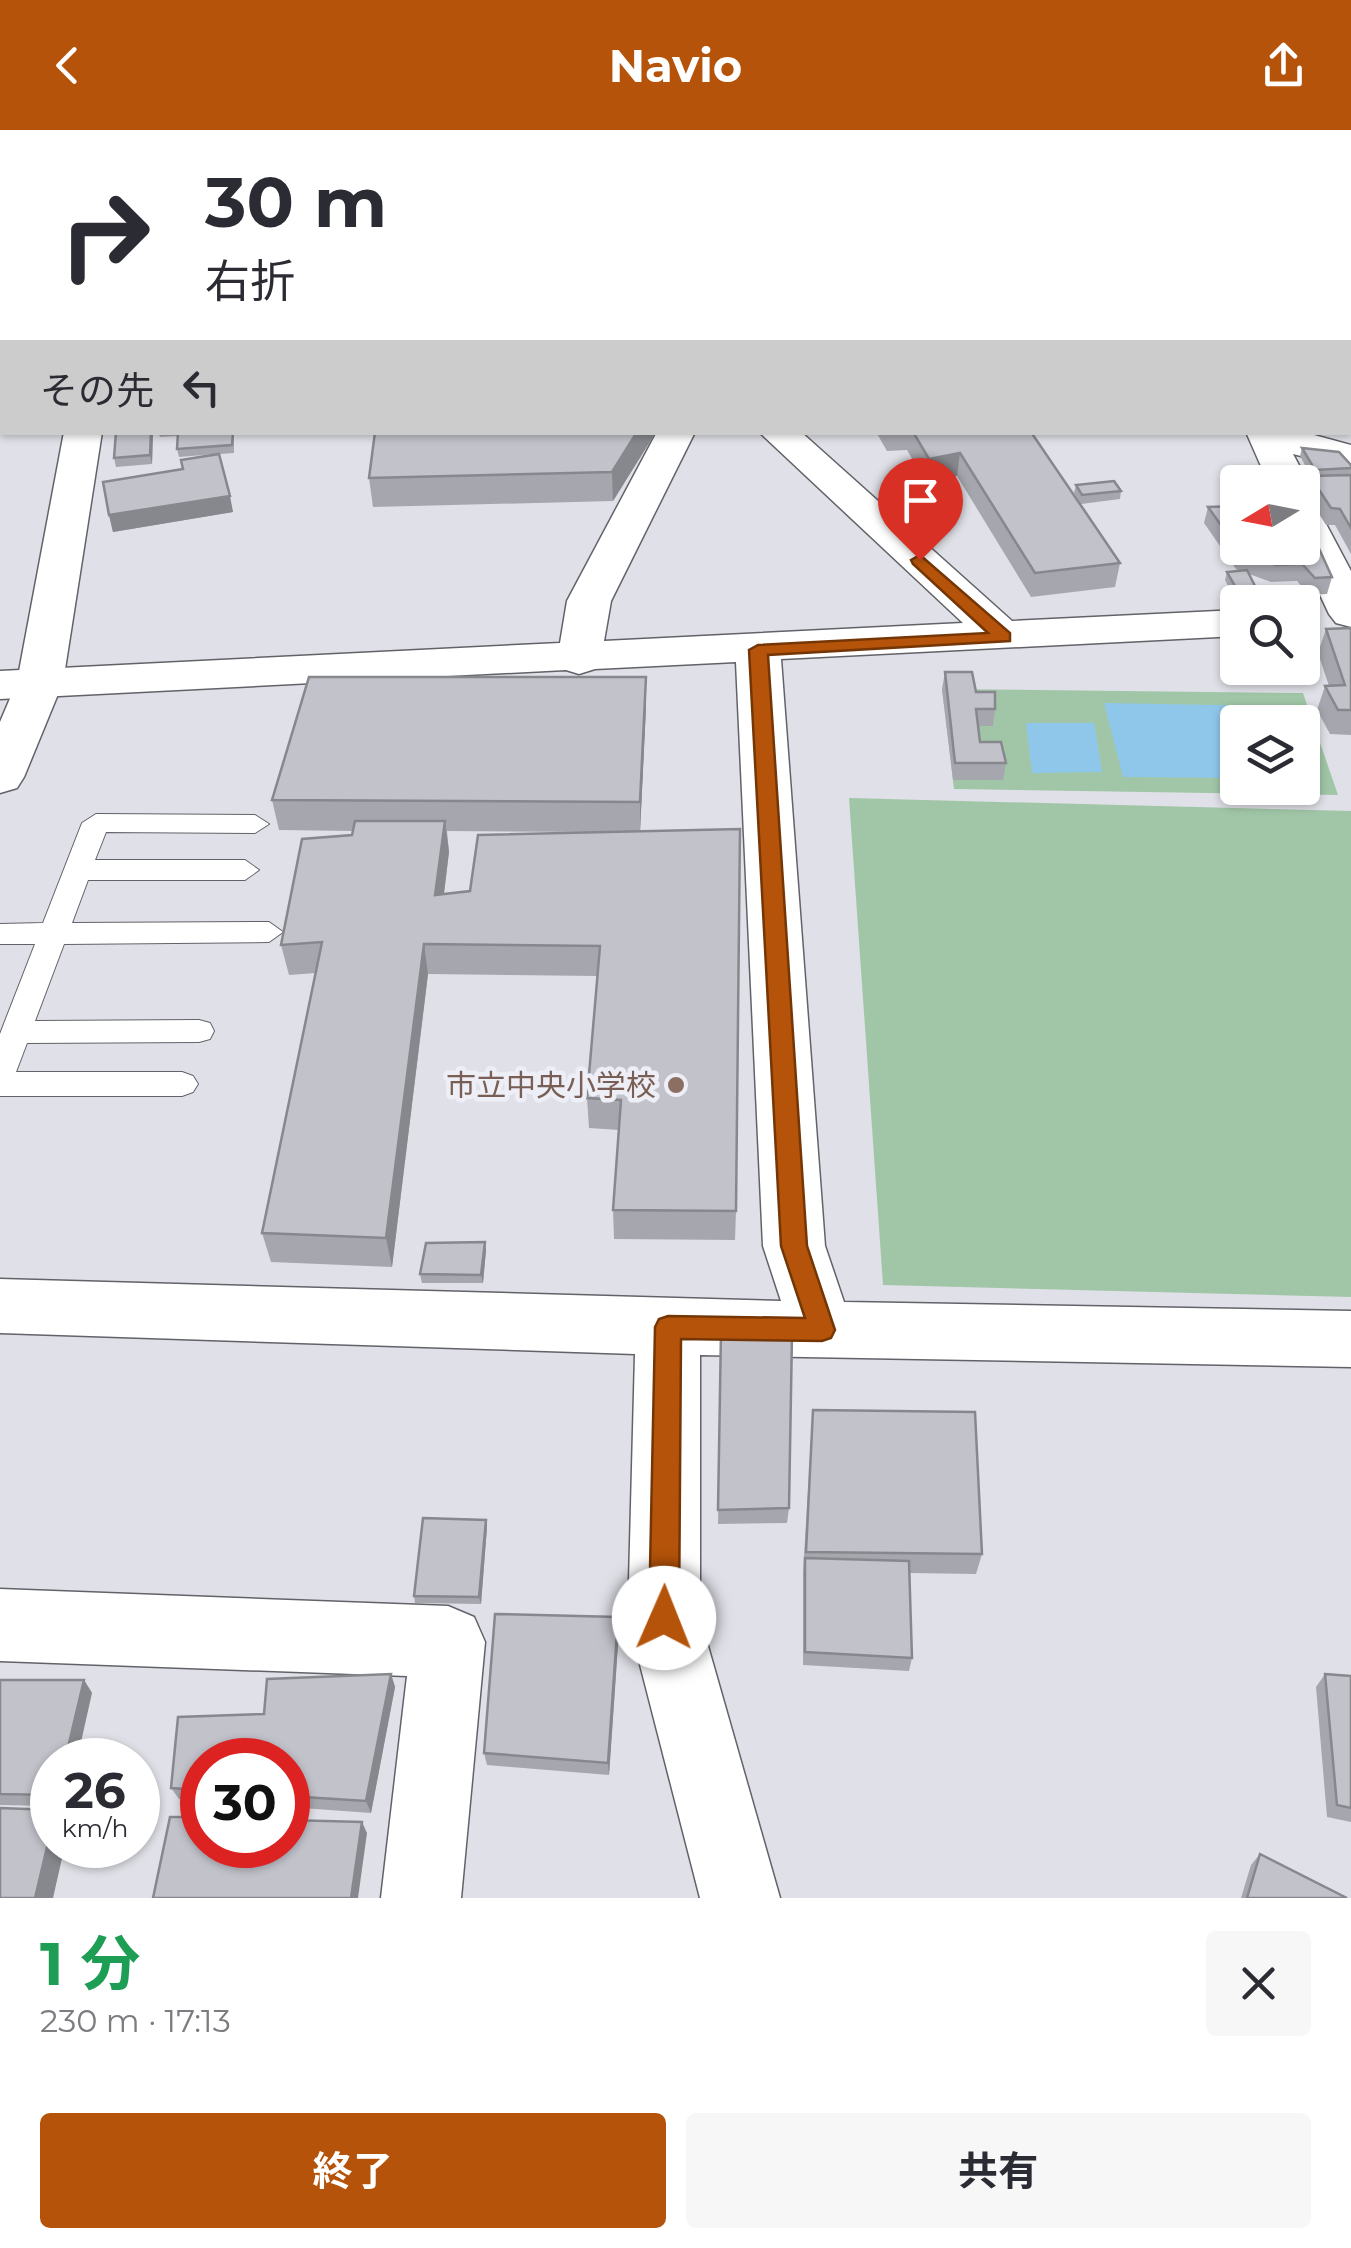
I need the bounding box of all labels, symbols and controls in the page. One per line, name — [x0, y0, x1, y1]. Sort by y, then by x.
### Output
icon: back — [40, 38, 95, 93]
text: Navio — [609, 38, 742, 93]
icon: share — [1256, 38, 1311, 93]
text: 30 m — [205, 159, 387, 245]
icon: right — [40, 170, 170, 300]
text: 右折 — [205, 253, 295, 308]
icon: left — [174, 360, 229, 415]
text: その先 — [40, 367, 154, 414]
pin — [878, 458, 963, 561]
north arrow — [1220, 465, 1320, 565]
map controls — [1220, 465, 1320, 805]
icon: arrive — [893, 473, 948, 528]
button: search — [1220, 585, 1320, 685]
button: layers — [1220, 705, 1320, 805]
place label: 市立中央小学校 — [446, 1067, 656, 1104]
marker: 市立中央小学校 — [665, 1074, 687, 1096]
position arrow — [612, 1566, 716, 1670]
speed limit sign: 30 — [180, 1738, 310, 1868]
text: 26 — [64, 1760, 126, 1821]
text: km/h — [62, 1813, 128, 1843]
text: 1 分 — [40, 1927, 141, 2000]
button: close — [1206, 1931, 1311, 2036]
text: 230 m · 17:13 — [40, 2001, 231, 2040]
button: 終了 — [40, 2113, 666, 2228]
button: 共有 — [686, 2113, 1311, 2228]

